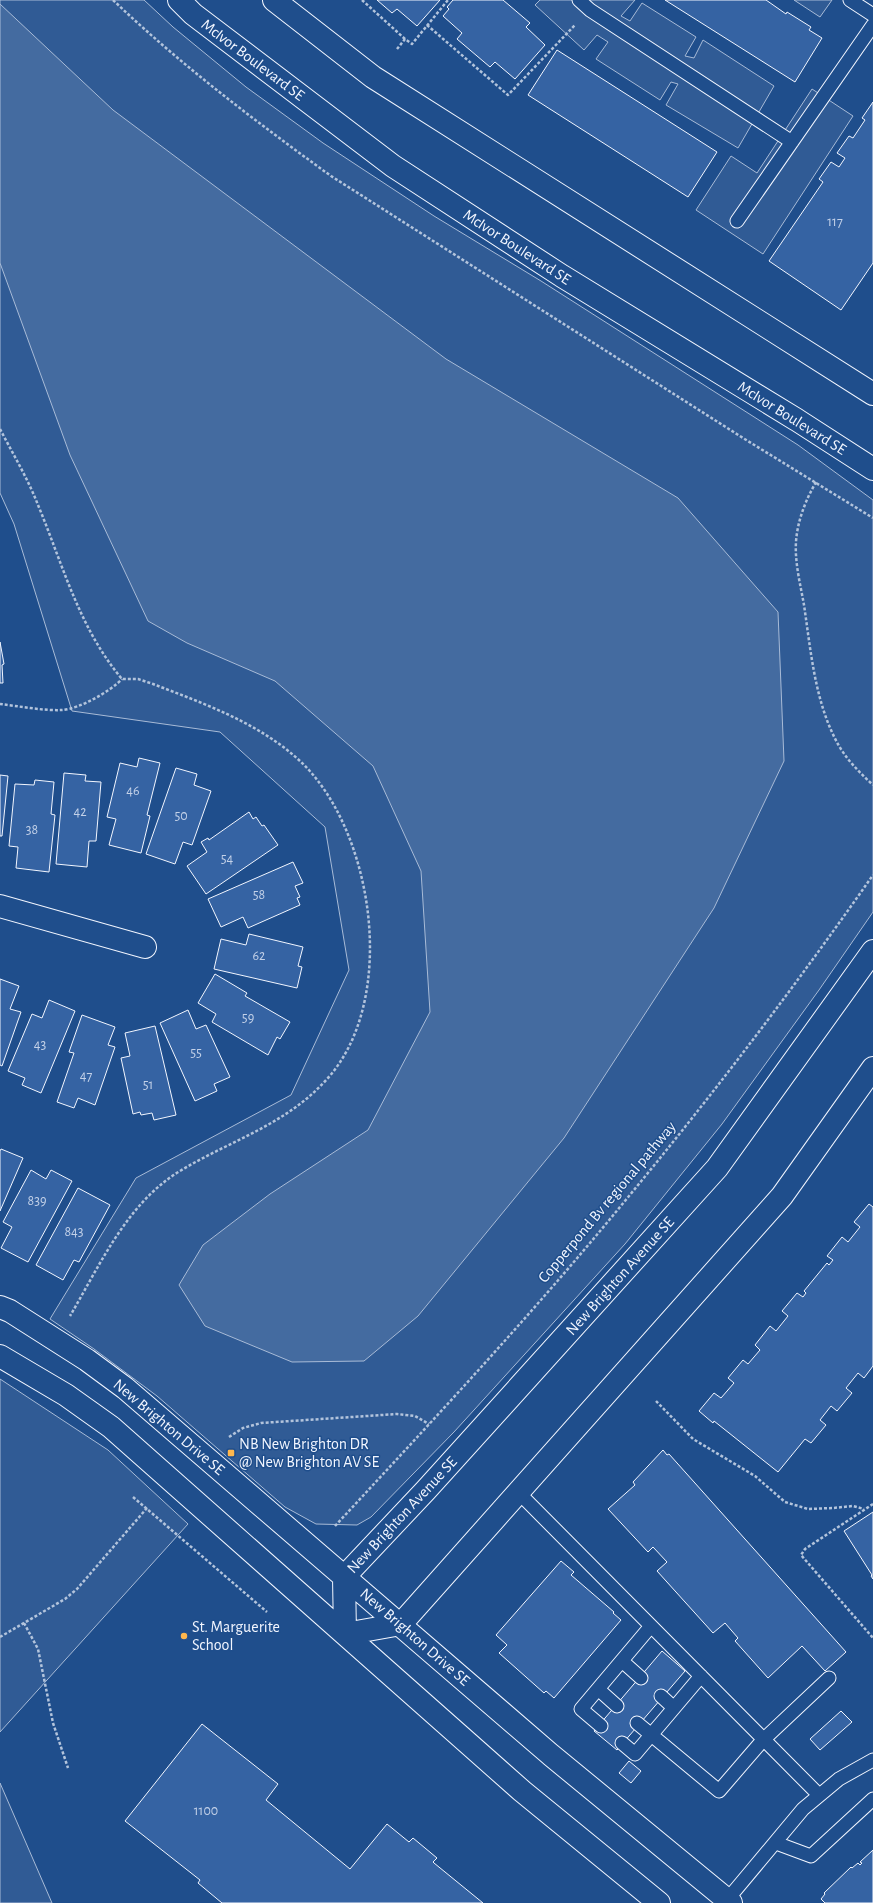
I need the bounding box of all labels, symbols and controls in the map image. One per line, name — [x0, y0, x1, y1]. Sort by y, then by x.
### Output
street label: McIvor Boulevard SE — [198, 16, 308, 104]
street label: McIvor Boulevard SE — [460, 206, 574, 288]
house number: 117 — [827, 215, 843, 229]
street label: McIvor Boulevard SE — [735, 378, 849, 458]
house number: 46 — [126, 784, 140, 798]
house number: 42 — [73, 805, 87, 819]
house number: 50 — [174, 809, 188, 823]
house number: 38 — [26, 823, 38, 837]
house number: 54 — [221, 852, 234, 866]
house number: 58 — [253, 888, 265, 902]
house number: 62 — [253, 949, 265, 963]
house number: 59 — [242, 1011, 254, 1025]
house number: 43 — [34, 1038, 46, 1052]
house number: 55 — [190, 1046, 202, 1060]
house number: 47 — [80, 1069, 92, 1083]
house number: 51 — [143, 1078, 153, 1092]
street label: Copperpond Bv regional pathway — [535, 1118, 680, 1286]
house number: 839 — [28, 1194, 46, 1208]
street label: New Brighton Avenue SE — [563, 1214, 677, 1338]
house number: 843 — [64, 1225, 84, 1239]
street label: New Brighton Drive SE — [110, 1376, 228, 1478]
place label: NB New Brighton DR @ New Brighton AV SE — [239, 1436, 379, 1470]
marker: NB New Brighton DR @ New Brighton AV SE — [226, 1448, 236, 1458]
street label: New Brighton Avenue SE — [344, 1453, 460, 1576]
street label: New Brighton Drive SE — [357, 1585, 473, 1689]
place label: St. Marguerite School — [192, 1619, 280, 1653]
marker: St. Marguerite School — [179, 1631, 189, 1641]
house number: 1100 — [194, 1804, 218, 1818]

